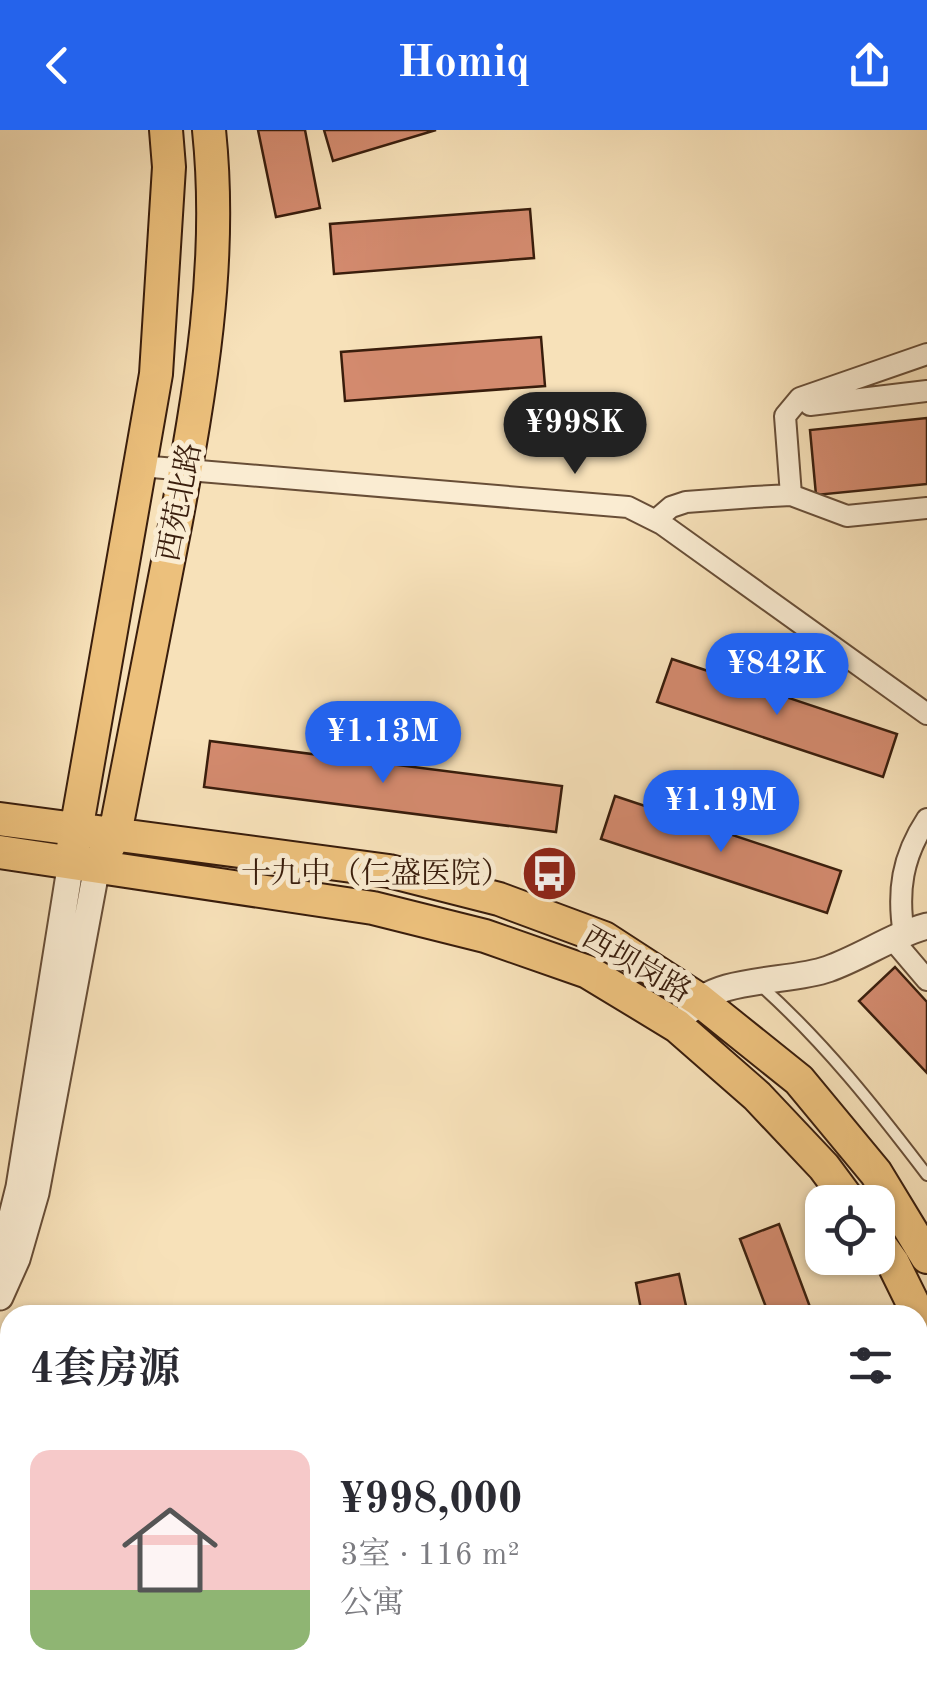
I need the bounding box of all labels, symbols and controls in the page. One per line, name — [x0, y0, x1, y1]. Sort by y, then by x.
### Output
icon: back — [30, 38, 85, 93]
icon: share — [842, 38, 897, 93]
text: Homiq — [397, 42, 530, 87]
pin: ¥998K — [505, 392, 645, 477]
text: ¥998K — [526, 408, 624, 440]
street label: 西苑北路 — [152, 440, 207, 564]
pin: ¥842K — [707, 633, 847, 718]
text: ¥842K — [728, 649, 826, 681]
pin: ¥1.13M — [302, 701, 464, 786]
text: ¥1.13M — [327, 717, 439, 749]
pin: ¥1.19M — [640, 770, 802, 855]
text: ¥1.19M — [665, 786, 777, 818]
bus stop icon: 十九中（仁盛医院） — [520, 843, 580, 903]
place label: 十九中（仁盛医院） — [241, 857, 511, 890]
street label: 西坝岗路 — [577, 920, 697, 1009]
map controls — [805, 1185, 895, 1275]
button: locate — [805, 1185, 895, 1275]
icon: filters — [843, 1338, 898, 1393]
text: 4套房源 — [30, 1350, 180, 1392]
text: ¥998,000 — [340, 1480, 522, 1522]
icon: home — [110, 1490, 230, 1610]
text: 3室 · 116 m² — [340, 1540, 520, 1572]
text: 公寓 — [340, 1589, 404, 1621]

